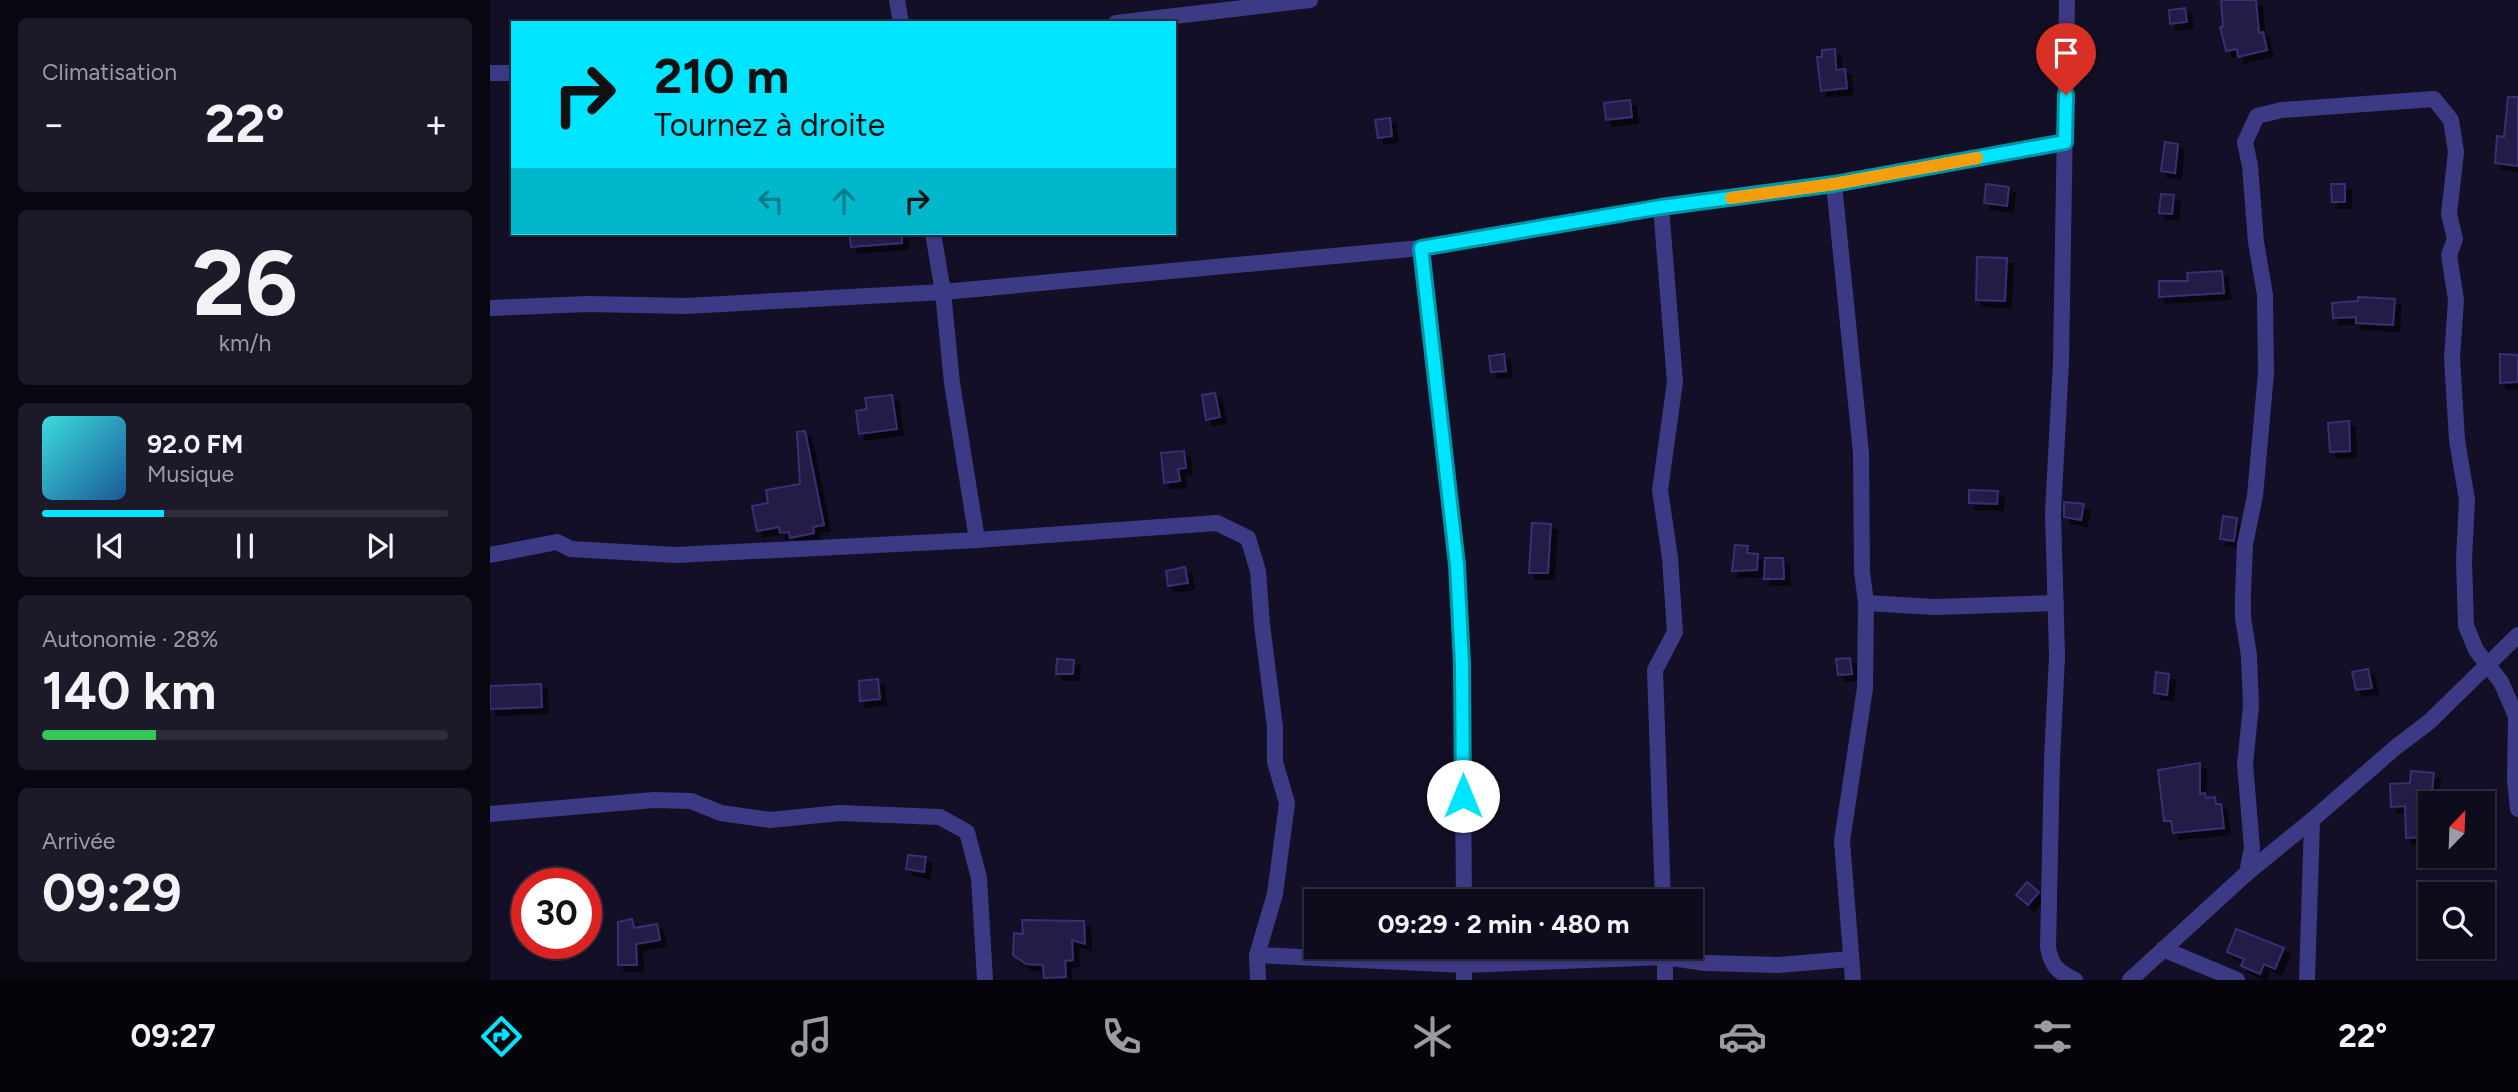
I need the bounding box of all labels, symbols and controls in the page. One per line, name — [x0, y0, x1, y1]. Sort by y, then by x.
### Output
pin — [2036, 23, 2096, 95]
icon: arrive — [2047, 34, 2085, 72]
text: 210 m — [654, 46, 789, 105]
icon: right — [539, 49, 630, 140]
text: Climatisation — [42, 58, 177, 86]
text: 22° — [205, 93, 285, 155]
text: − — [42, 101, 66, 147]
text: + — [424, 101, 448, 147]
text: Tournez à droite — [654, 106, 885, 144]
icon: left — [752, 182, 790, 220]
icon: ahead — [825, 182, 863, 220]
icon: right — [898, 182, 936, 220]
text: 26 — [192, 229, 298, 338]
text: km/h — [219, 329, 271, 357]
text: 92.0 FM — [147, 428, 243, 460]
text: Musique — [147, 460, 234, 488]
icon: previous — [91, 527, 129, 565]
icon: pause — [226, 527, 264, 565]
icon: next — [361, 527, 399, 565]
text: Autonomie · 28% — [42, 625, 218, 653]
text: 140 km — [42, 660, 216, 722]
position arrow — [1426, 759, 1500, 833]
north arrow — [2418, 791, 2496, 868]
map controls — [2418, 791, 2495, 959]
text: Arrivée — [42, 827, 115, 855]
text: 09:29 — [42, 862, 182, 924]
speed limit sign: 30 — [511, 868, 602, 959]
button: search — [2418, 882, 2495, 959]
text: 09:29 · 2 min · 480 m — [1378, 908, 1629, 940]
icon: directions — [477, 1012, 526, 1061]
icon: music — [787, 1012, 836, 1061]
icon: phone — [1097, 1012, 1146, 1061]
icon: climate — [1408, 1012, 1457, 1061]
icon: car — [1718, 1012, 1767, 1061]
icon: filters — [2028, 1012, 2077, 1061]
text: 09:27 — [131, 1017, 216, 1055]
text: 22° — [2338, 1017, 2387, 1055]

